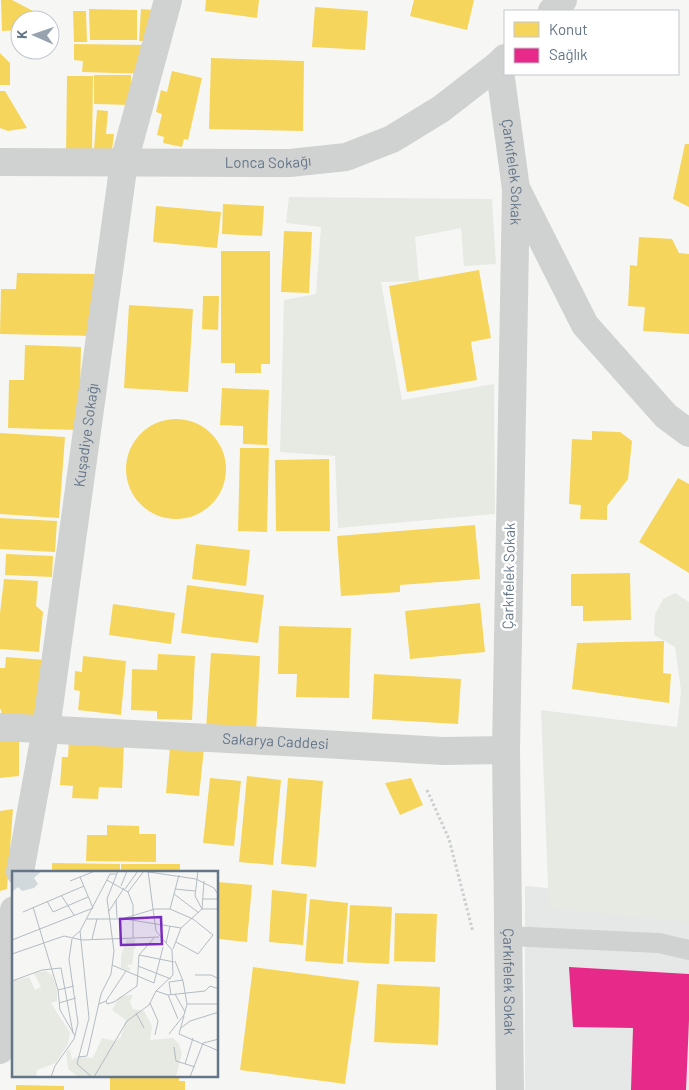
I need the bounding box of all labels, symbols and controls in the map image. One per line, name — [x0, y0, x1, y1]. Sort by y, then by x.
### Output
north arrow — [10, 10, 60, 60]
legend — [504, 10, 679, 75]
text: Konut — [549, 20, 588, 38]
text: K — [13, 30, 30, 39]
text: Sağlık — [549, 45, 588, 63]
street label: Çarkıfelek Sokak — [499, 118, 526, 226]
street label: Lonca Sokağı — [225, 151, 312, 171]
street label: Kuşadiye Sokağı — [69, 382, 102, 488]
street label: Çarkıfelek Sokak — [498, 522, 518, 630]
street label: Sakarya Caddesi — [222, 729, 330, 752]
inset map — [12, 871, 219, 1078]
street label: Çarkıfelek Sokak — [500, 928, 519, 1036]

